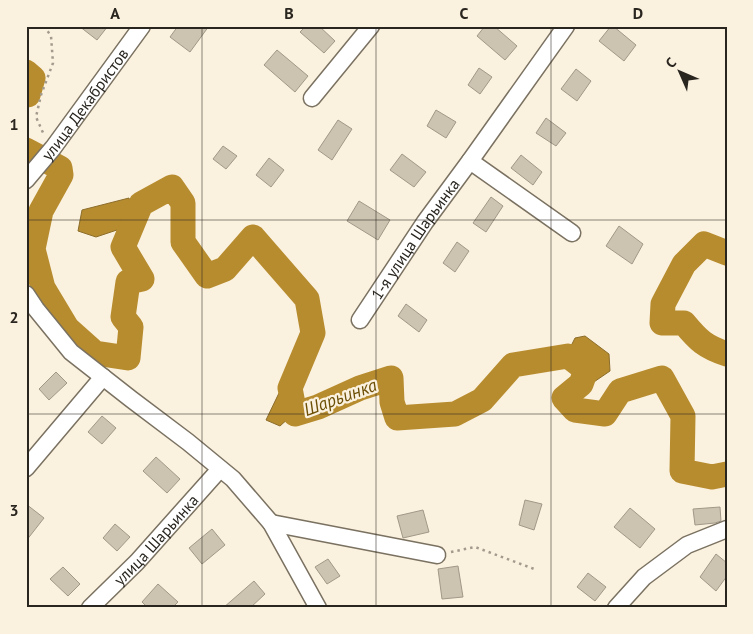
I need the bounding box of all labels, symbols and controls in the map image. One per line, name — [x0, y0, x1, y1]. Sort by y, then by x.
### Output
text: A — [110, 3, 120, 23]
text: B — [284, 3, 294, 23]
text: C — [460, 3, 469, 23]
text: D — [633, 3, 643, 23]
street label: улица Декабристов — [37, 44, 133, 164]
north arrow — [656, 48, 706, 98]
text: С — [662, 54, 680, 72]
text: 1 — [9, 114, 19, 134]
street label: 1-я улица Шарьинка — [366, 174, 464, 303]
text: 2 — [9, 307, 19, 327]
water label: Шарьинка — [300, 373, 380, 421]
street label: улица Шарьинка — [109, 490, 203, 589]
text: 3 — [9, 500, 19, 520]

